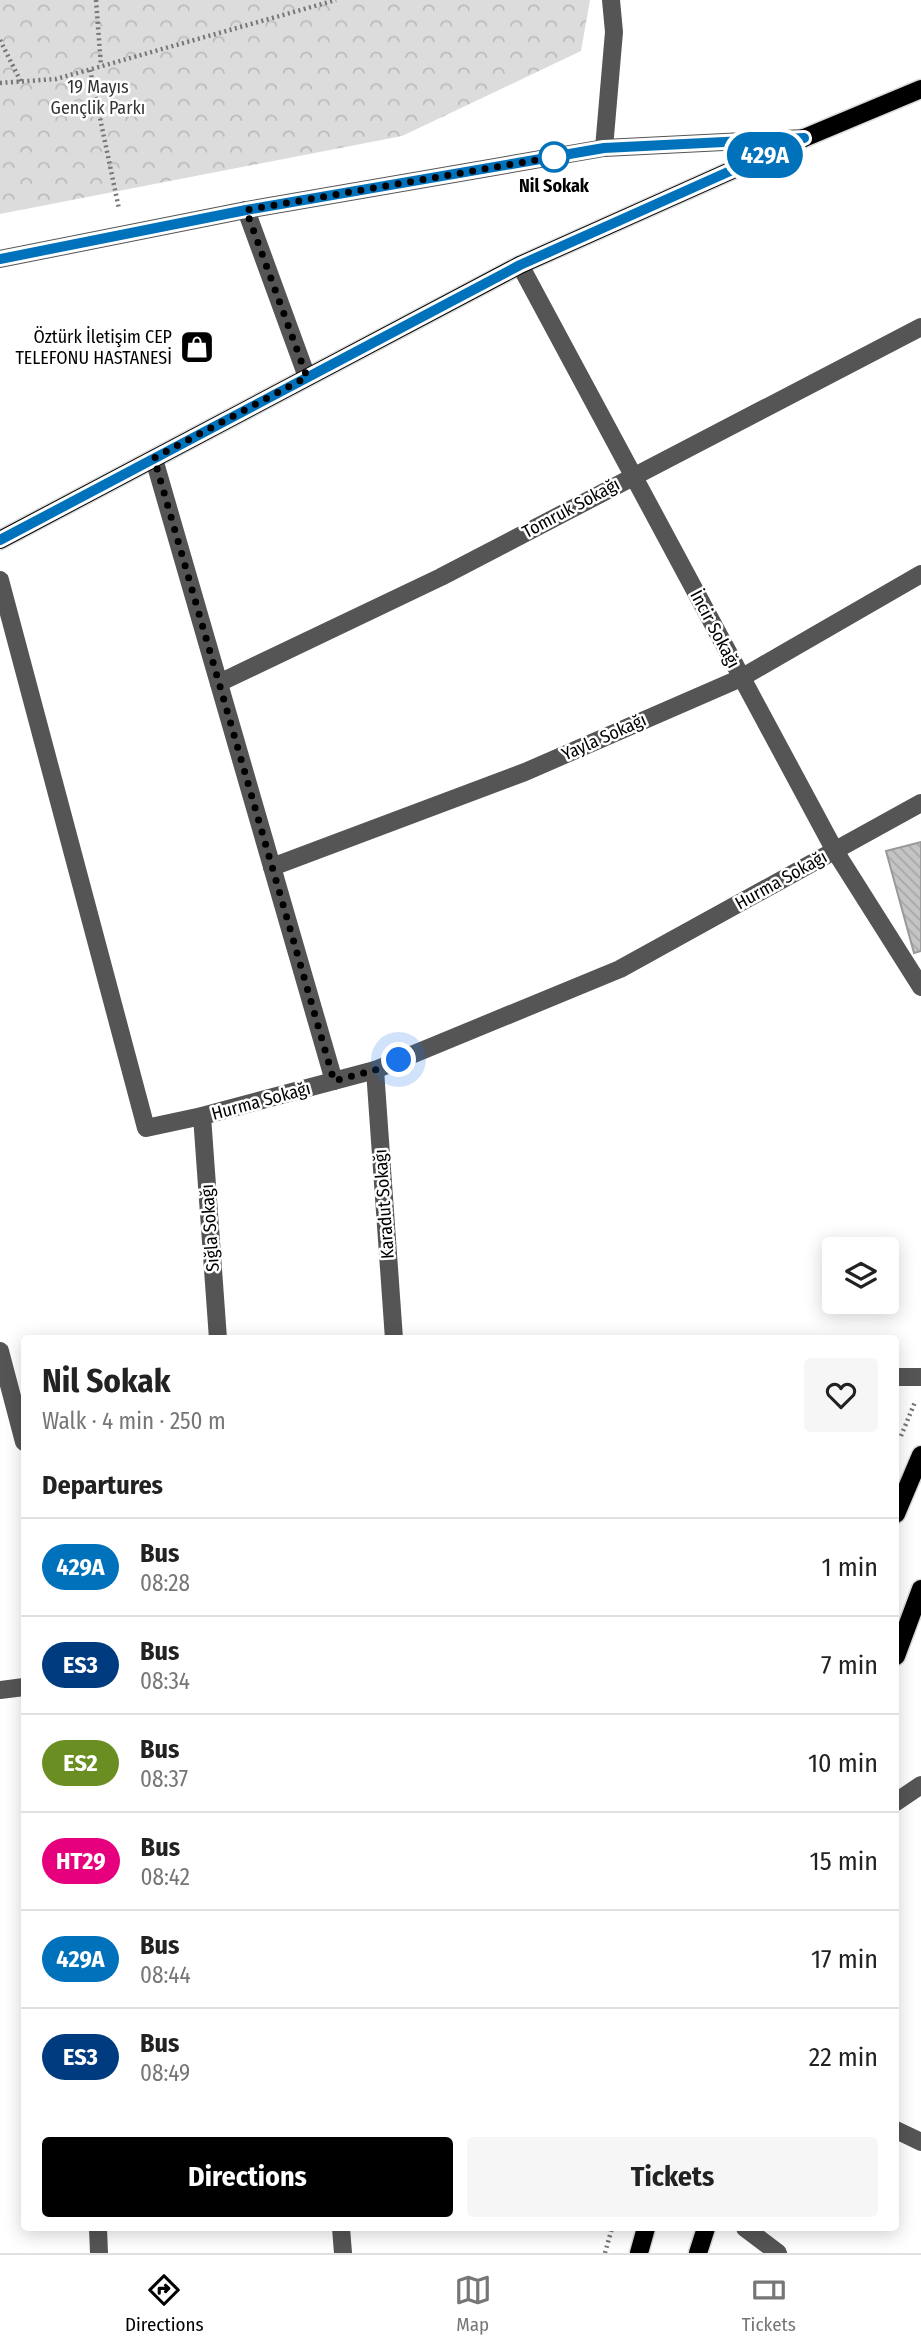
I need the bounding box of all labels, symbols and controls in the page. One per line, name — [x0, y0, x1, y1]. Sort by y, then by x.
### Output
park label: 19 Mayıs Gençlik Parkı — [51, 76, 145, 119]
line badge: 429A — [716, 132, 814, 178]
text: 429A — [741, 141, 789, 169]
marker: Nil Sokak — [539, 142, 569, 172]
place label: Nil Sokak — [519, 175, 590, 197]
place label: Öztürk İletişim CEP TELEFONU HASTANESİ — [16, 326, 172, 369]
shop icon: Öztürk İletişim CEP TELEFONU HASTANESİ — [178, 328, 216, 366]
street label: Tomruk Sokağı — [519, 473, 623, 543]
street label: İncir Sokağı — [685, 586, 745, 672]
street label: Yayla Sokağı — [558, 709, 650, 765]
street label: Hurma Sokağı — [731, 846, 831, 914]
your location — [381, 1042, 416, 1077]
street label: Hurma Sokağı — [209, 1077, 313, 1125]
street label: Karadut Sokağı — [369, 1148, 399, 1260]
street label: Sığla Sokağı — [196, 1183, 224, 1273]
map controls — [822, 1237, 899, 1314]
button: layers — [822, 1237, 899, 1314]
button: heart — [804, 1358, 878, 1432]
text: Nil Sokak — [42, 1361, 170, 1401]
text: Walk · 4 min · 250 m — [42, 1407, 226, 1435]
text: Departures — [42, 1470, 163, 1501]
text: Bus — [140, 1538, 179, 1569]
text: 1 min — [822, 1552, 878, 1583]
text: 429A — [56, 1553, 105, 1581]
text: 08:28 — [140, 1569, 190, 1597]
text: Bus — [140, 1636, 179, 1667]
text: 7 min — [821, 1650, 878, 1681]
text: ES3 — [63, 1651, 98, 1679]
text: 08:34 — [140, 1667, 190, 1695]
text: Bus — [140, 1734, 179, 1765]
text: 10 min — [808, 1748, 878, 1779]
text: ES2 — [63, 1749, 98, 1777]
text: 08:37 — [140, 1765, 188, 1793]
text: Bus — [141, 1832, 180, 1863]
text: 15 min — [810, 1846, 878, 1877]
text: HT29 — [56, 1847, 106, 1875]
text: 08:42 — [141, 1863, 190, 1891]
text: Bus — [140, 1930, 179, 1961]
text: 17 min — [811, 1944, 878, 1975]
text: 429A — [56, 1945, 105, 1973]
text: 08:44 — [140, 1961, 191, 1989]
text: Bus — [140, 2028, 179, 2059]
text: 22 min — [809, 2042, 878, 2073]
text: ES3 — [63, 2043, 98, 2071]
text: 08:49 — [140, 2059, 190, 2087]
button: Directions — [42, 2137, 453, 2217]
button: Tickets — [467, 2137, 878, 2217]
tab: Directions — [125, 2271, 204, 2336]
tab: Map — [454, 2271, 492, 2336]
tab: Tickets — [742, 2271, 796, 2336]

